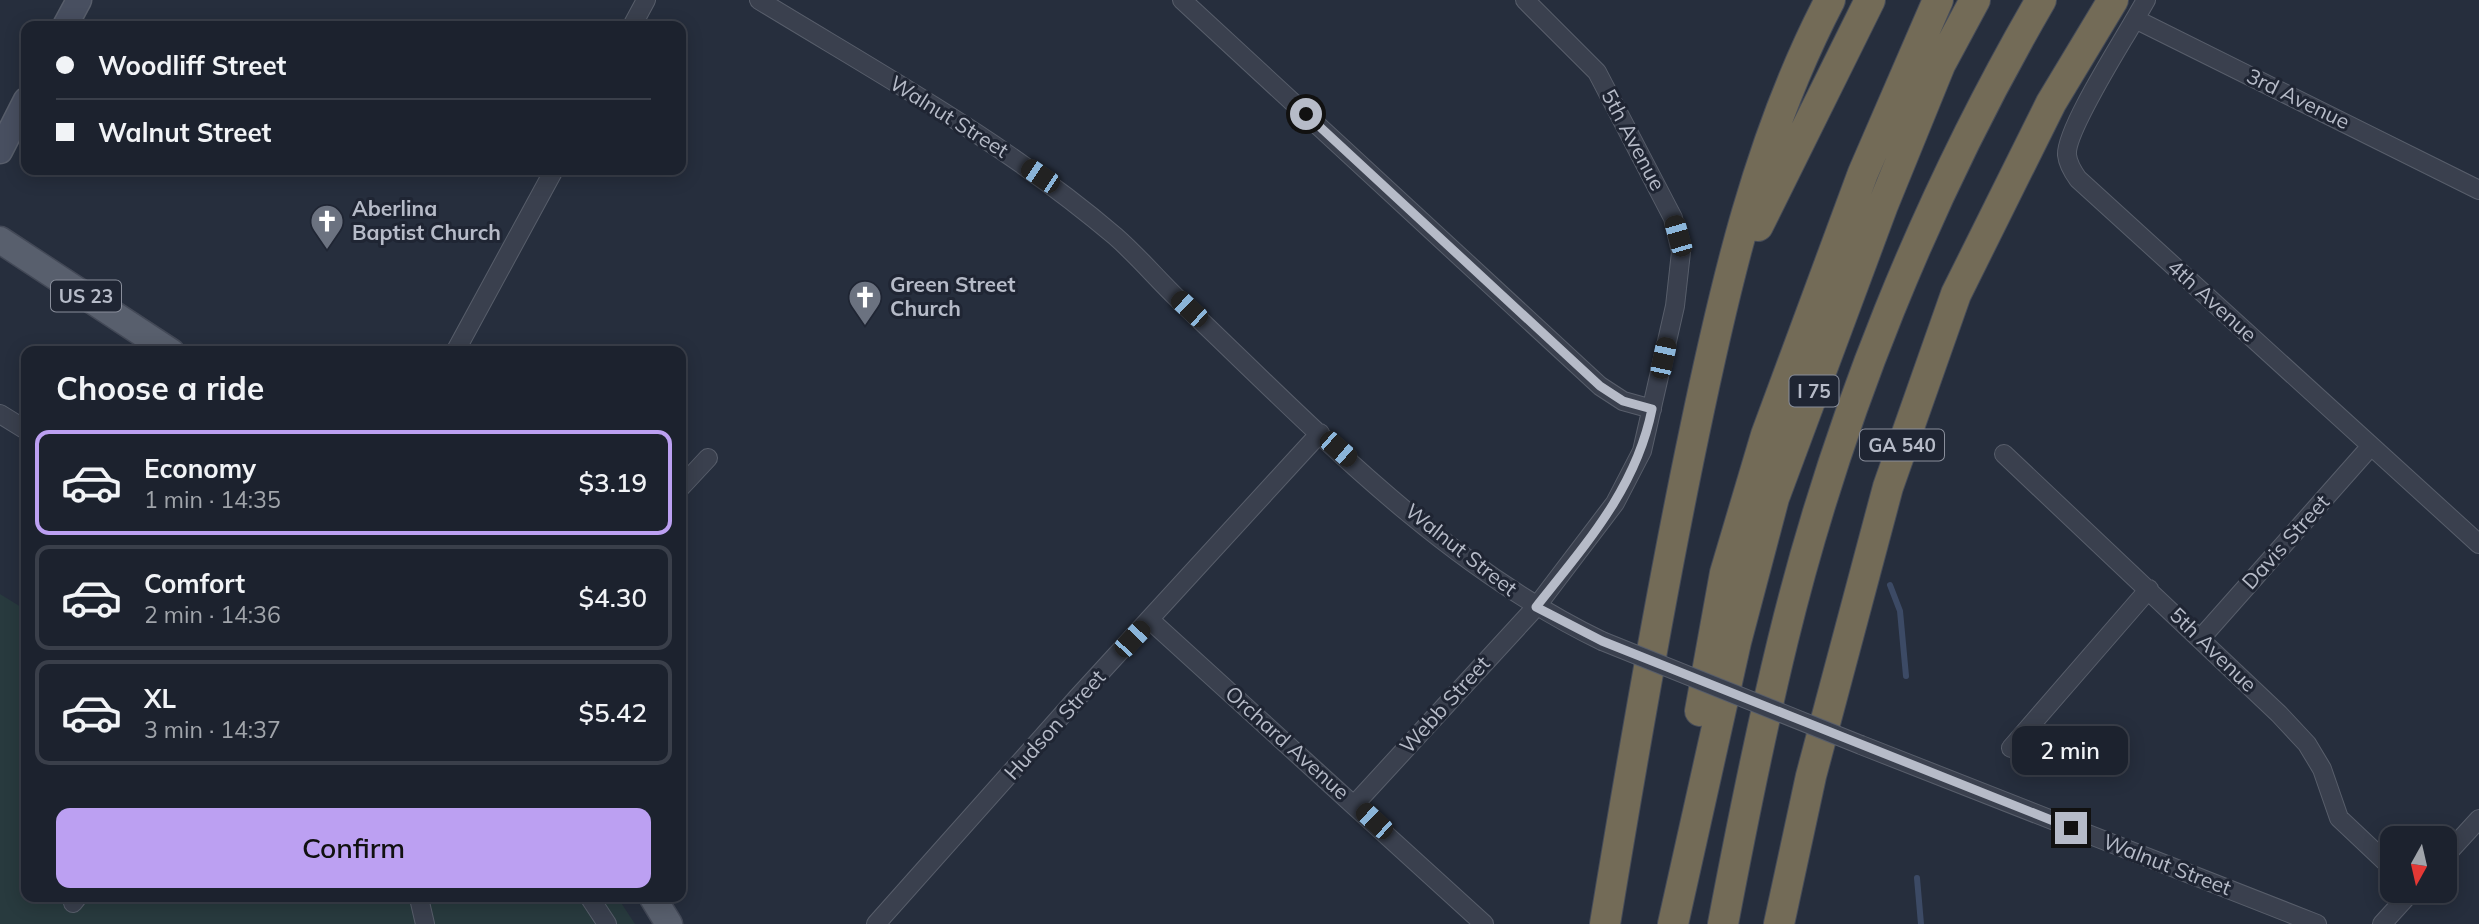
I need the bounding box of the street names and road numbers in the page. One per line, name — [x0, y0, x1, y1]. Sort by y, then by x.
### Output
street label: 3rd Avenue — [2243, 62, 2354, 134]
street label: Walnut Street — [885, 69, 1014, 163]
street label: 5th Avenue — [1596, 84, 1671, 195]
street label: 4th Avenue — [2163, 253, 2263, 347]
road number: US 23 — [51, 280, 121, 312]
road number: I 75 — [1790, 376, 1839, 406]
road number: GA 540 — [1860, 430, 1944, 460]
street label: Davis Street — [2236, 489, 2335, 594]
street label: Walnut Street — [1400, 497, 1523, 601]
street label: 5th Avenue — [2165, 601, 2263, 697]
street label: Webb Street — [1394, 650, 1495, 758]
street label: Hudson Street — [998, 664, 1110, 785]
street label: Orchard Avenue — [1220, 680, 1355, 805]
street label: Walnut Street — [2100, 828, 2235, 900]

